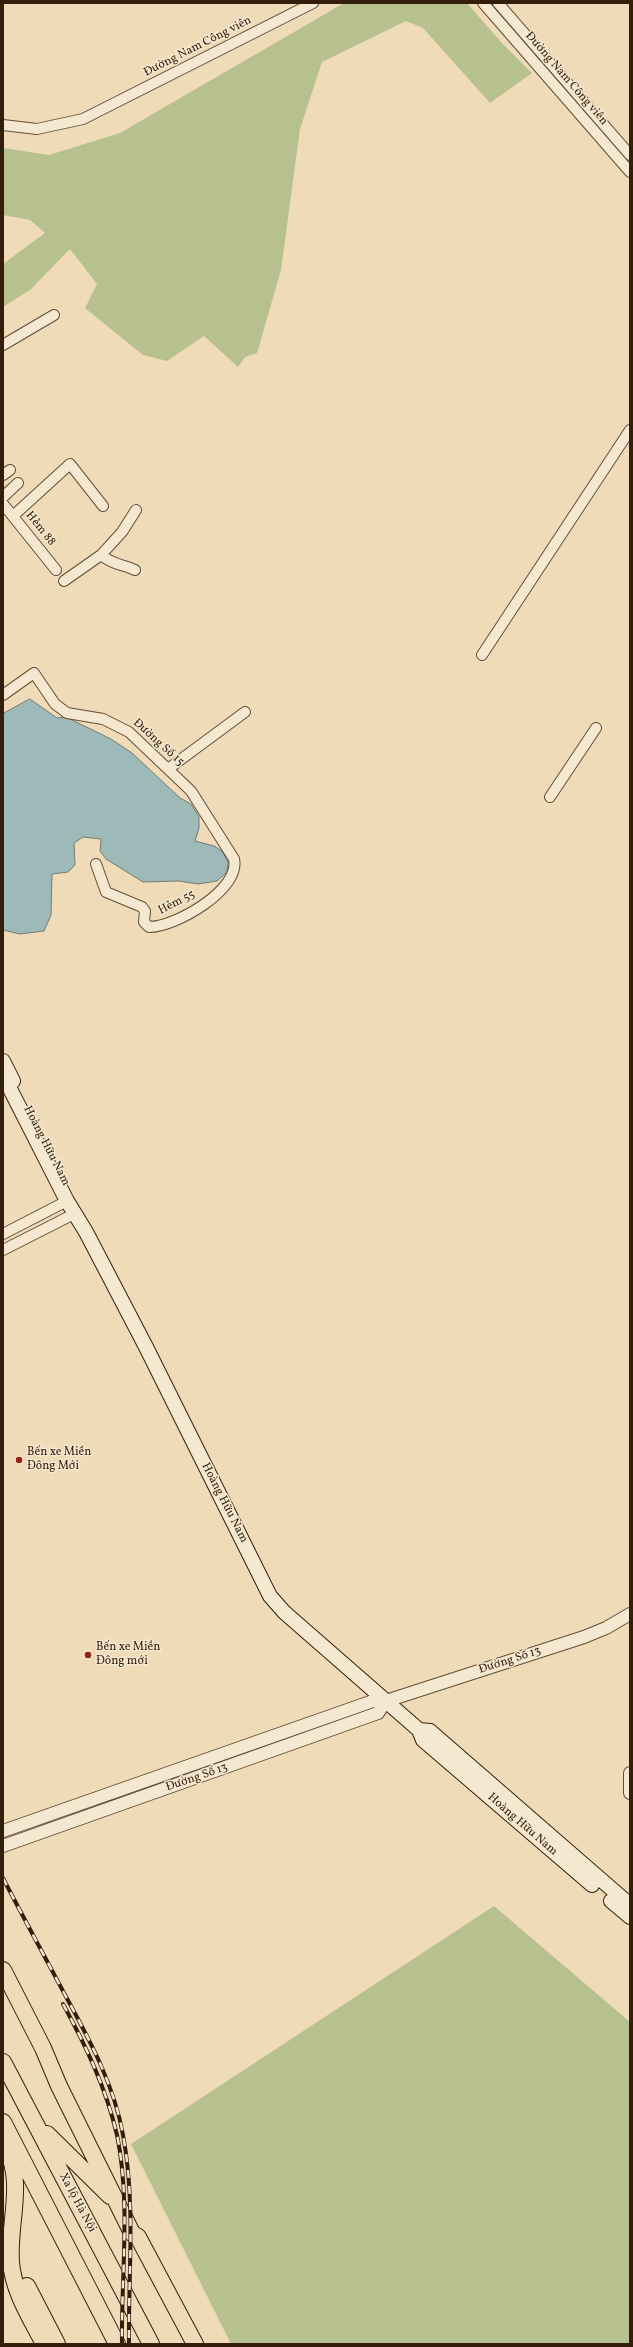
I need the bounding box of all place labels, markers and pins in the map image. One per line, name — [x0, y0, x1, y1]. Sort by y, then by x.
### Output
place label: Bến xe Miền Đông Mới — [27, 1446, 91, 1474]
marker: Bến xe Miền Đông Mới — [14, 1455, 24, 1465]
place label: Bến xe Miền Đông mới — [96, 1641, 160, 1669]
marker: Bến xe Miền Đông mới — [83, 1650, 93, 1660]

